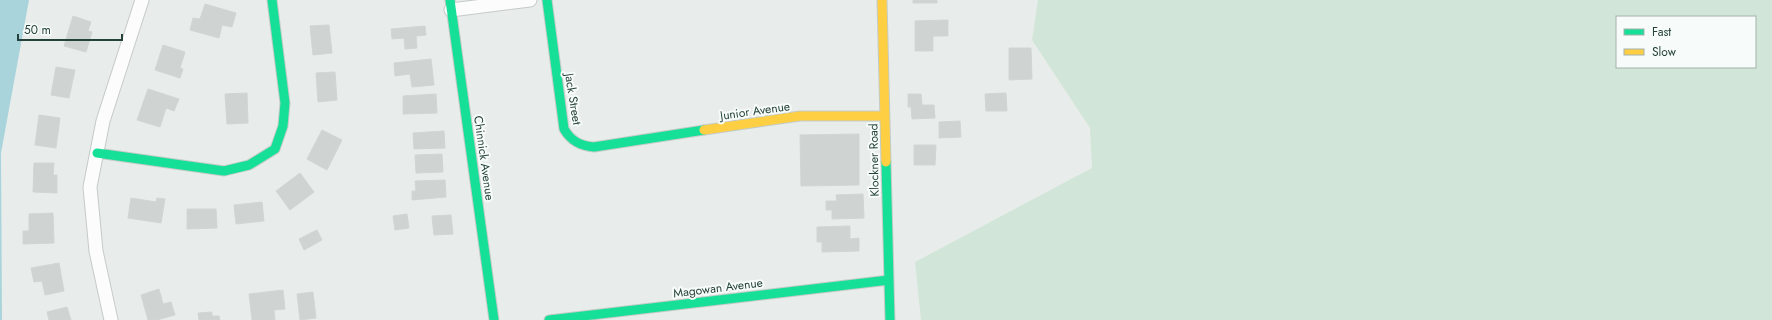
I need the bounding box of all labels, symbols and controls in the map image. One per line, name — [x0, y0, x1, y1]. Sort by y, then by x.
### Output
scale bar — [18, 16, 122, 42]
legend — [1616, 16, 1756, 68]
text: 50 m — [24, 21, 51, 39]
text: Fast — [1652, 23, 1671, 41]
text: Slow — [1652, 43, 1677, 61]
street label: Jack Street — [560, 70, 586, 126]
street label: Junior Avenue — [717, 97, 791, 125]
street label: Chinnick Avenue — [469, 114, 499, 202]
street label: Klockner Road — [864, 123, 884, 197]
street label: Magowan Avenue — [672, 274, 764, 302]

